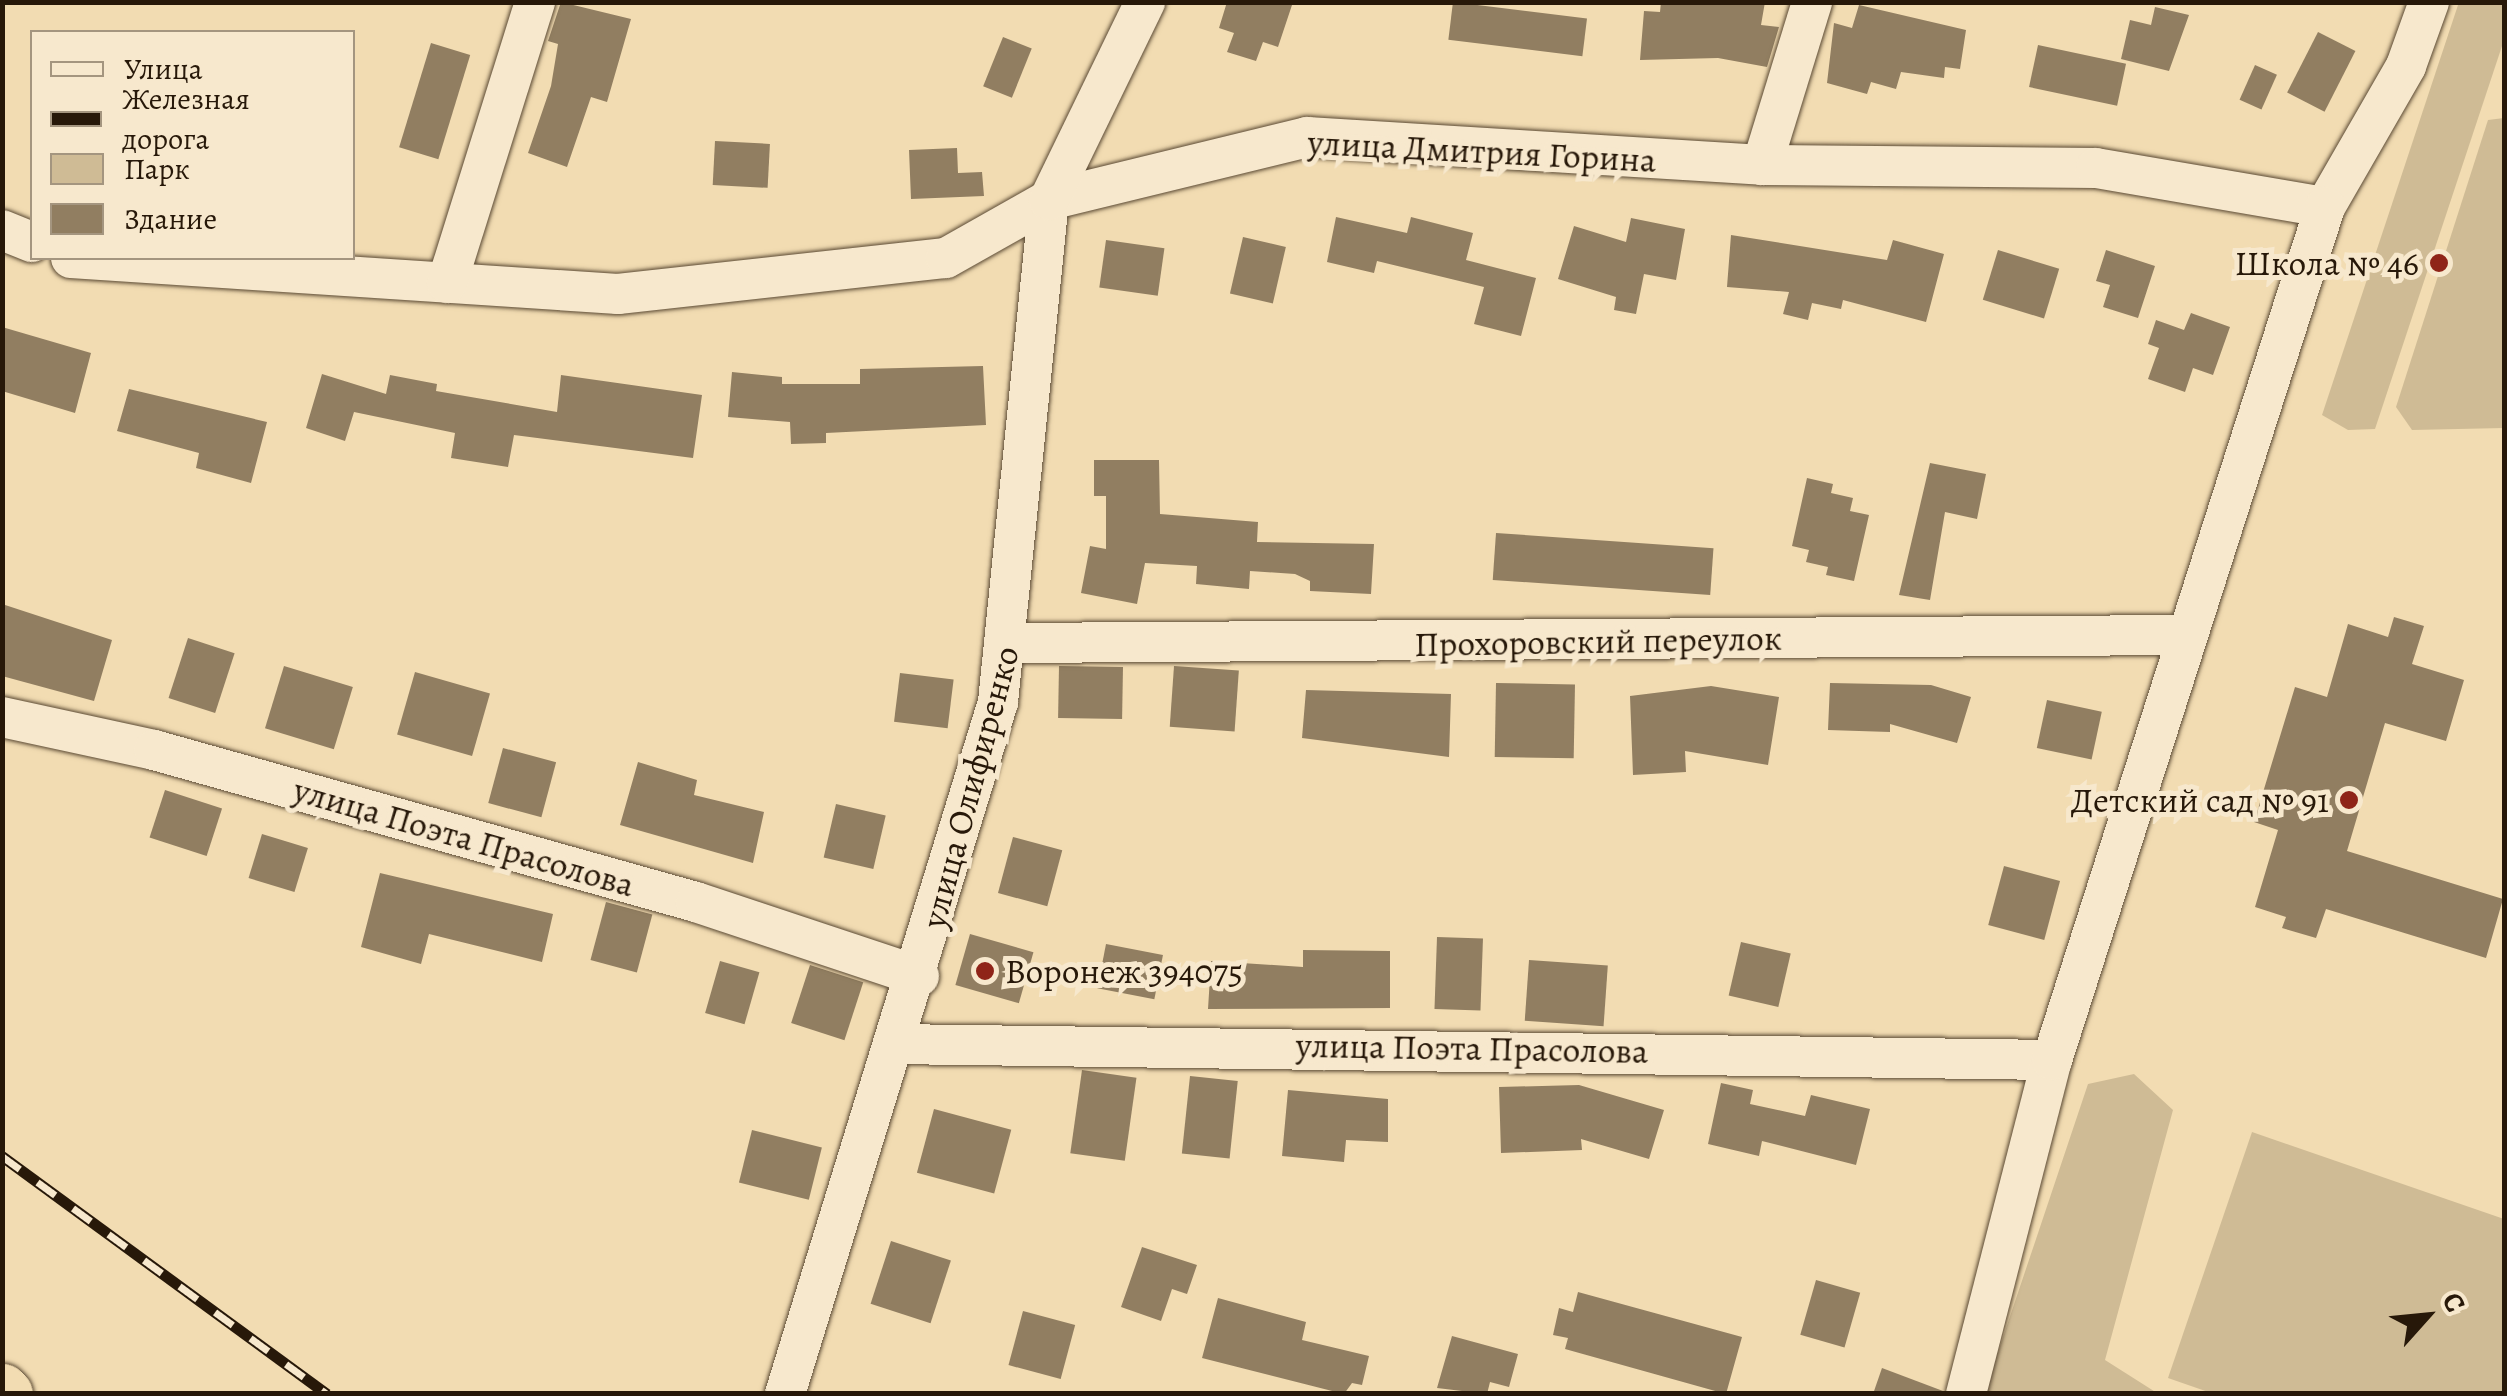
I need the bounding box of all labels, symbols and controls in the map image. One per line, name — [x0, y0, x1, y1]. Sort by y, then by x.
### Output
legend — [30, 30, 355, 260]
text: Улица — [124, 49, 203, 89]
text: Железная дорога — [122, 79, 250, 159]
street label: улица Дмитрия Горина — [1307, 121, 1657, 181]
text: Парк — [124, 149, 190, 189]
text: Здание — [124, 199, 217, 239]
place label: Школа № 46 — [2234, 242, 2419, 284]
marker: Школа № 46 — [2428, 252, 2450, 274]
street label: Прохоровский переулок — [1414, 617, 1782, 665]
street label: улица Олифиренко — [912, 641, 1028, 933]
street label: улица Поэта Прасолова — [289, 768, 639, 906]
place label: Детский сад № 91 — [2071, 779, 2329, 821]
marker: Детский сад № 91 — [2338, 789, 2360, 811]
place label: Воронеж 394075 — [1005, 950, 1243, 992]
marker: Воронеж 394075 — [974, 960, 996, 982]
street label: улица Поэта Прасолова — [1295, 1024, 1649, 1072]
north arrow — [2377, 1266, 2477, 1366]
text: С — [2433, 1286, 2475, 1319]

